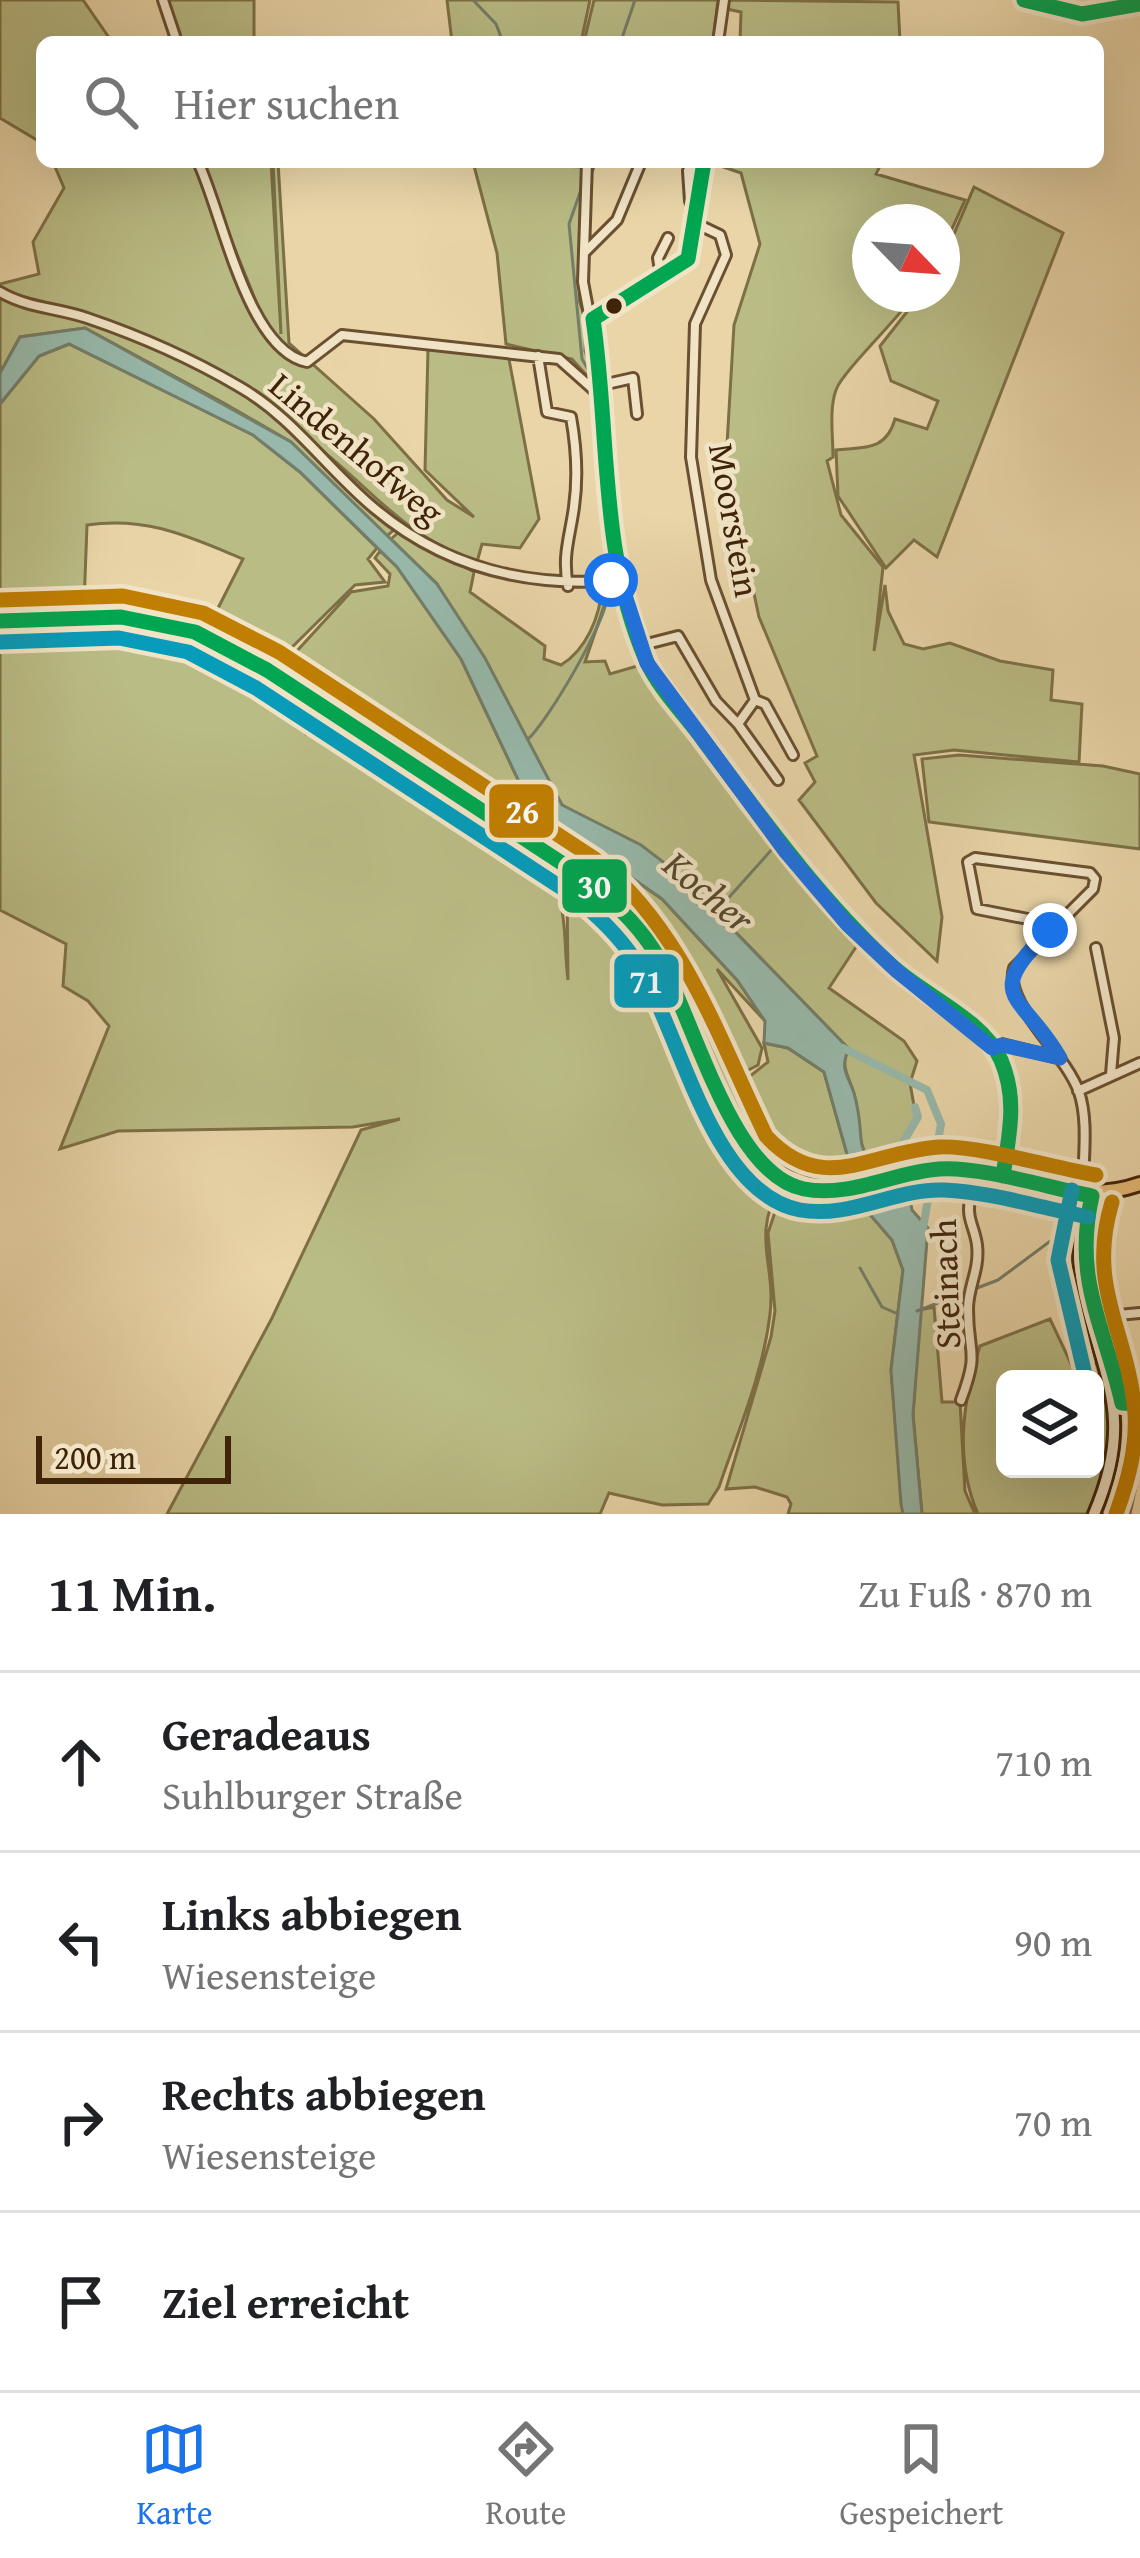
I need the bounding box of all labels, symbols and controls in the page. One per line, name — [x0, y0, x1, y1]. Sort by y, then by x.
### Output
search box — [36, 36, 1104, 168]
icon: search — [78, 69, 144, 135]
text: Hier suchen — [174, 70, 399, 135]
north arrow — [852, 204, 960, 312]
unlabelled marker — [603, 295, 625, 317]
street label: Lindenhofweg — [258, 359, 456, 537]
street label: Moorstein — [696, 439, 775, 601]
route start — [584, 553, 638, 607]
line badge: 26 — [487, 782, 556, 840]
text: 26 — [505, 787, 539, 835]
water label: Kocher — [651, 835, 768, 947]
line badge: 30 — [560, 857, 629, 915]
text: 30 — [577, 862, 611, 910]
route end — [1023, 903, 1077, 957]
line badge: 71 — [612, 952, 681, 1010]
text: 71 — [629, 957, 663, 1005]
street label: Steinach — [916, 1218, 973, 1350]
map controls — [996, 1370, 1104, 1478]
button: layers — [996, 1370, 1104, 1478]
scale bar — [36, 1430, 231, 1483]
text: 200 m — [54, 1433, 136, 1481]
text: 11 Min. — [48, 1555, 216, 1630]
text: Zu Fuß · 870 m — [858, 1564, 1092, 1621]
text: Geradeaus — [162, 1701, 371, 1766]
icon: ahead — [48, 1729, 114, 1795]
text: 710 m — [995, 1733, 1092, 1790]
text: Suhlburger Straße — [162, 1766, 463, 1823]
text: Links abbiegen — [162, 1881, 462, 1946]
icon: left — [48, 1909, 114, 1975]
text: 90 m — [1014, 1913, 1092, 1970]
text: Wiesensteige — [162, 1946, 376, 2003]
text: Rechts abbiegen — [162, 2061, 486, 2126]
icon: right — [48, 2089, 114, 2155]
text: 70 m — [1014, 2093, 1092, 2150]
text: Wiesensteige — [162, 2126, 376, 2183]
icon: arrive — [48, 2269, 114, 2335]
text: Ziel erreicht — [162, 2269, 409, 2334]
tab: Karte — [137, 2416, 212, 2536]
tab: Route — [486, 2416, 566, 2536]
tab: Gespeichert — [839, 2416, 1003, 2536]

